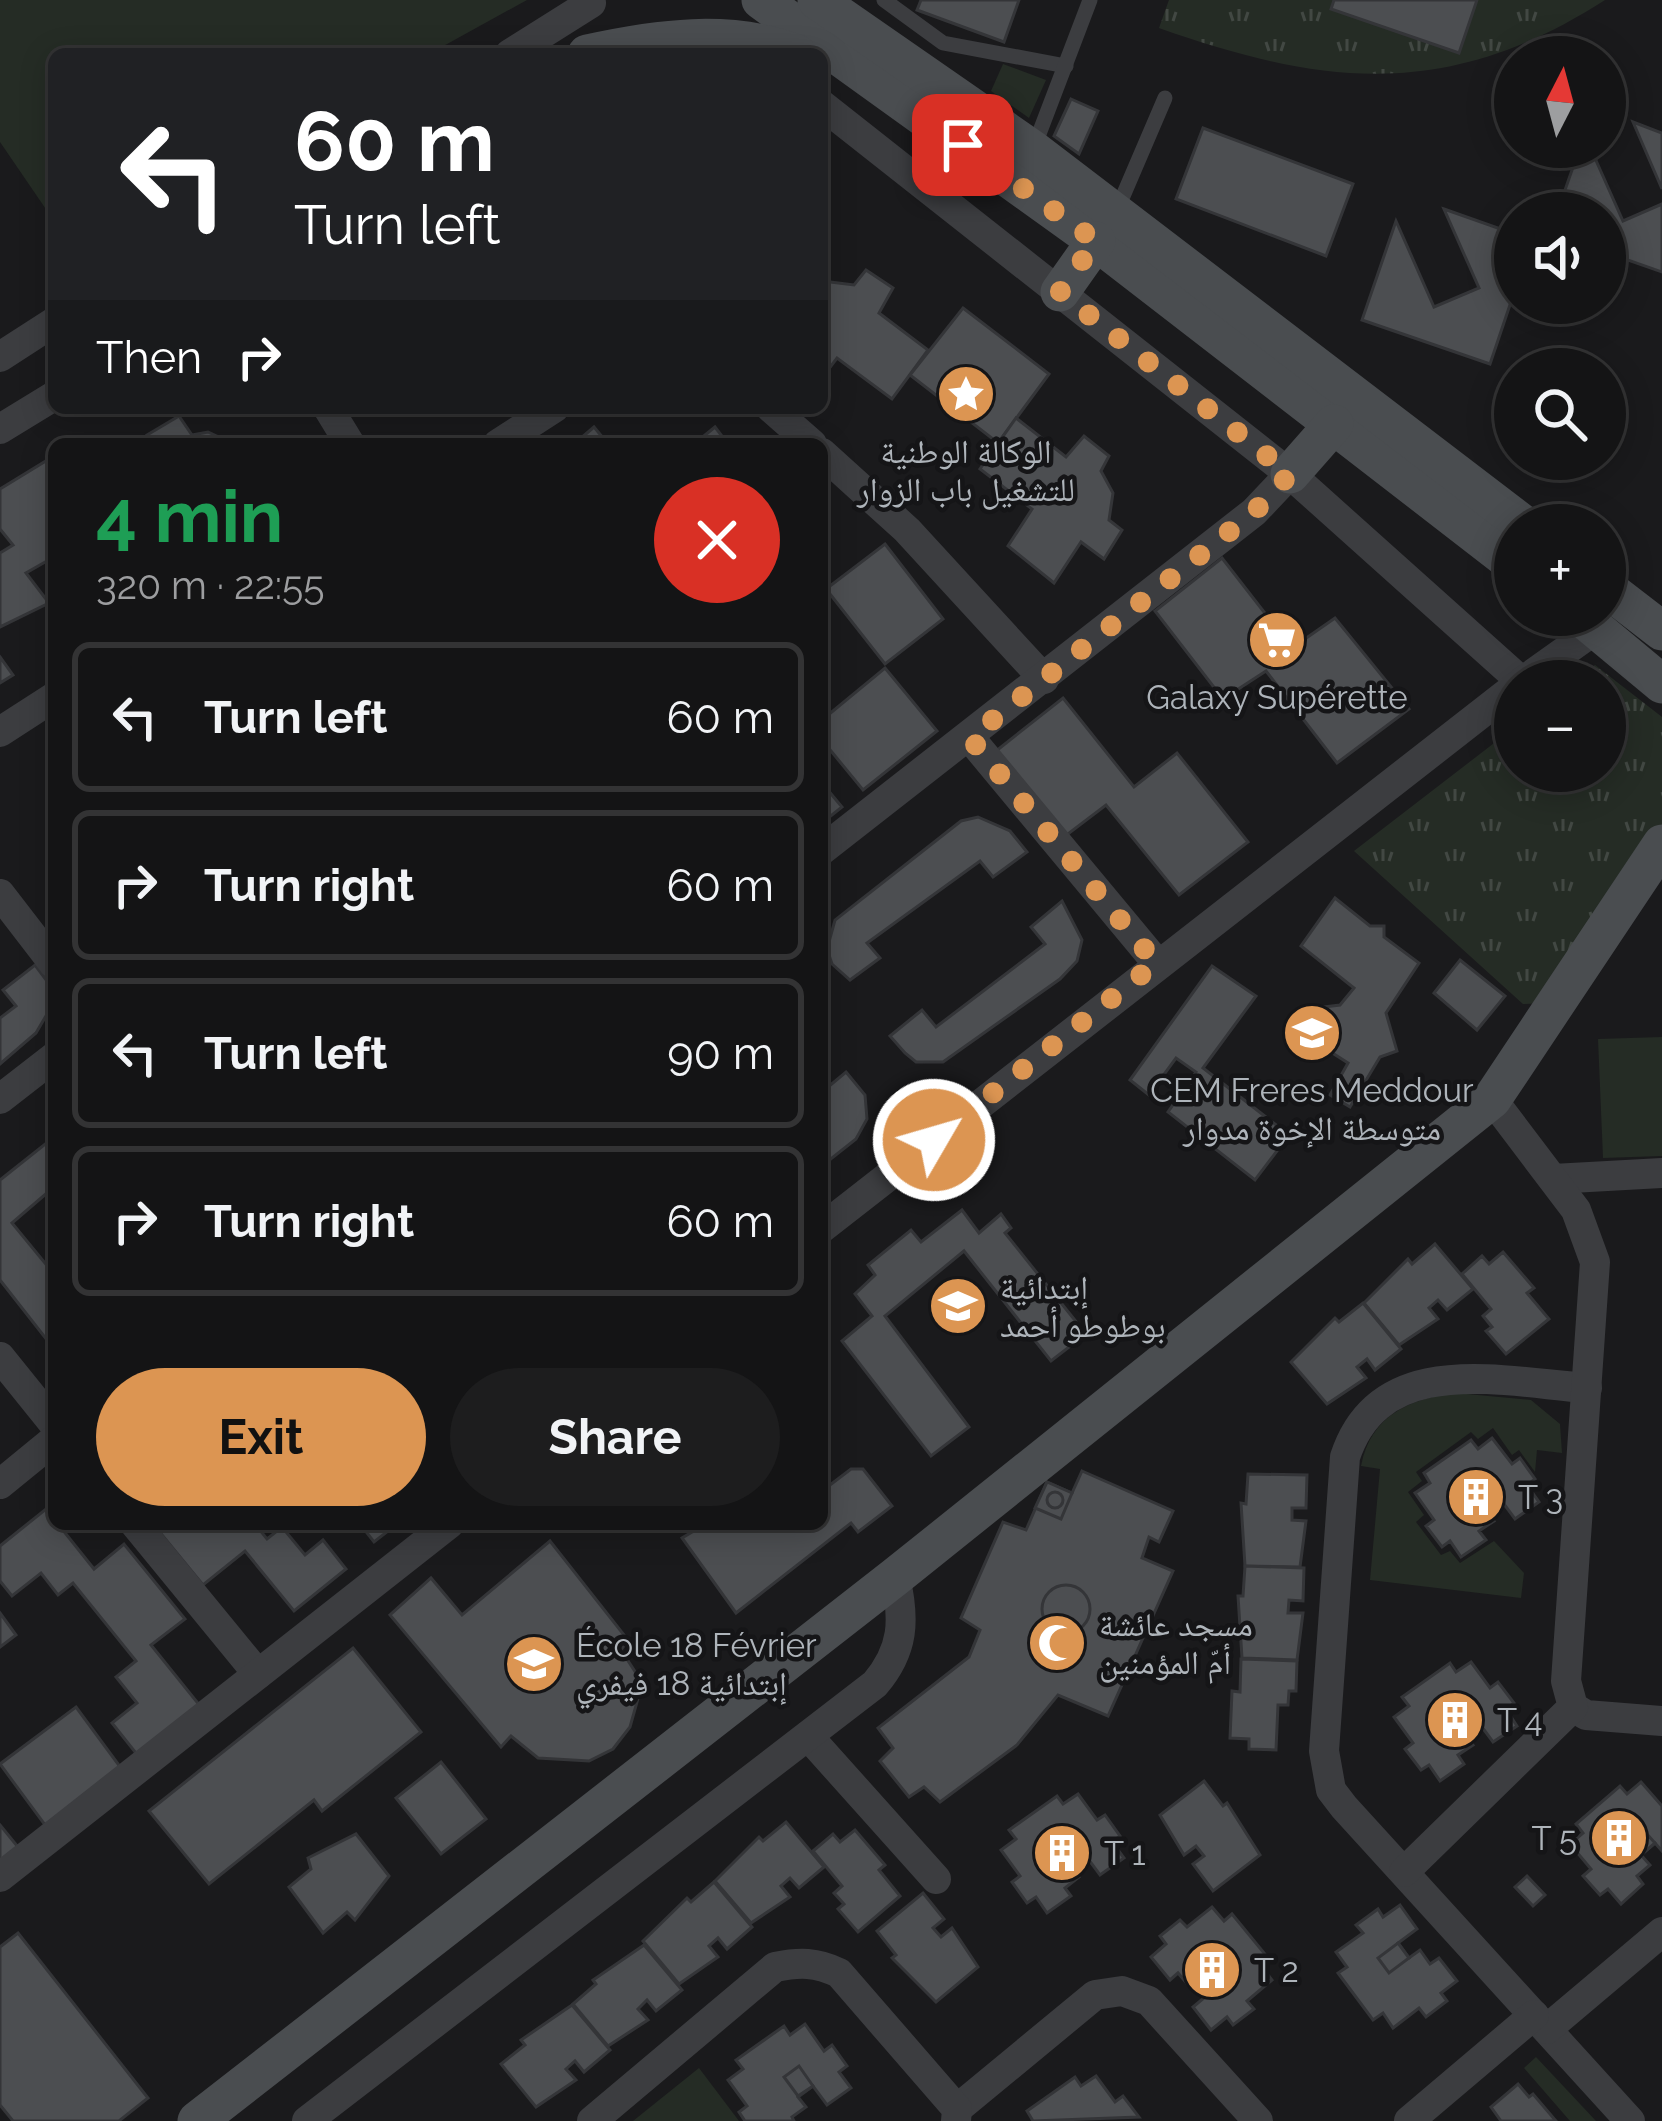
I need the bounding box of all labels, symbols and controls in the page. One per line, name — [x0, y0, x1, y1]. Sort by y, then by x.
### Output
north arrow — [1494, 36, 1626, 168]
map controls — [1494, 36, 1626, 792]
text: 60 m — [294, 92, 495, 191]
pin — [912, 94, 1014, 196]
icon: left — [96, 96, 252, 252]
icon: arrive — [930, 112, 996, 178]
button: sound — [1494, 192, 1626, 324]
text: Turn left — [294, 193, 501, 257]
icon: right — [226, 324, 292, 390]
text: Then — [96, 331, 202, 384]
button: search — [1494, 348, 1626, 480]
place icon: الوكالة الوطنية للتشغيل باب الزوار — [935, 363, 997, 425]
place label: الوكالة الوطنية للتشغيل باب الزوار — [856, 432, 1075, 510]
text: 4 min — [96, 474, 283, 559]
button: close — [654, 477, 780, 603]
button: + — [1494, 504, 1626, 636]
text: 320 m · 22:55 — [96, 562, 325, 608]
supermarket icon: Galaxy Supérette — [1246, 609, 1308, 671]
button: − — [1494, 660, 1626, 792]
place label: Galaxy Supérette — [1146, 678, 1408, 717]
icon: left — [102, 684, 168, 750]
text: Turn left — [204, 691, 387, 744]
text: 60 m — [666, 691, 774, 744]
icon: right — [102, 852, 168, 918]
text: Turn right — [204, 859, 414, 912]
text: 60 m — [666, 859, 774, 912]
school or university icon: CEM Freres Meddour متوسطة الإخوة مدوار — [1281, 1002, 1343, 1064]
icon: left — [102, 1020, 168, 1086]
text: Turn left — [204, 1027, 387, 1080]
text: 90 m — [667, 1027, 774, 1080]
place label: CEM Freres Meddour متوسطة الإخوة مدوار — [1150, 1071, 1474, 1149]
position arrow — [871, 1077, 997, 1203]
icon: right — [102, 1188, 168, 1254]
text: Turn right — [204, 1195, 414, 1248]
text: 60 m — [666, 1195, 774, 1248]
place label: إبتدائية بوطوطو أحمد — [1000, 1268, 1166, 1345]
school or university icon: إبتدائية بوطوطو أحمد — [927, 1275, 989, 1337]
button: Exit — [96, 1368, 426, 1506]
button: Share — [450, 1368, 780, 1506]
building icon: T 3 — [1445, 1466, 1507, 1528]
place label: T 3 — [1518, 1478, 1563, 1517]
place label: مسجد عائشة أمّ المؤمنين — [1099, 1605, 1253, 1684]
mosque icon: مسجد عائشة أمّ المؤمنين — [1026, 1612, 1088, 1674]
place label: École 18 Février إبتدائية 18 فيفري — [576, 1626, 817, 1709]
school or university icon: École 18 Février إبتدائية 18 فيفري — [503, 1633, 565, 1695]
building icon: T 4 — [1424, 1689, 1486, 1751]
place label: T 4 — [1497, 1701, 1543, 1740]
building icon: T 5 — [1588, 1807, 1650, 1869]
place label: T 5 — [1531, 1819, 1577, 1858]
building icon: T 1 — [1031, 1822, 1093, 1884]
place label: T 1 — [1104, 1834, 1146, 1873]
building icon: T 2 — [1181, 1939, 1243, 2001]
place label: T 2 — [1254, 1951, 1299, 1990]

